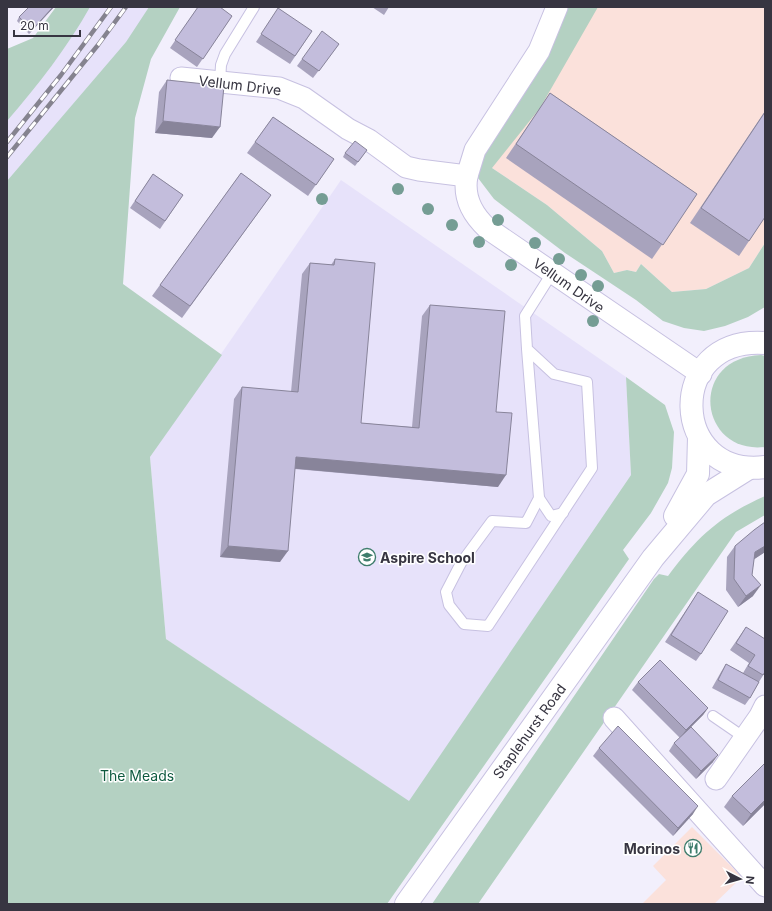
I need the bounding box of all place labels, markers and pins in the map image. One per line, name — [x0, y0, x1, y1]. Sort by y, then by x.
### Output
school or university icon: Aspire School — [357, 547, 377, 567]
place label: Aspire School — [380, 549, 475, 566]
restaurant icon: Morinos — [683, 838, 703, 858]
place label: Morinos — [624, 840, 680, 857]

